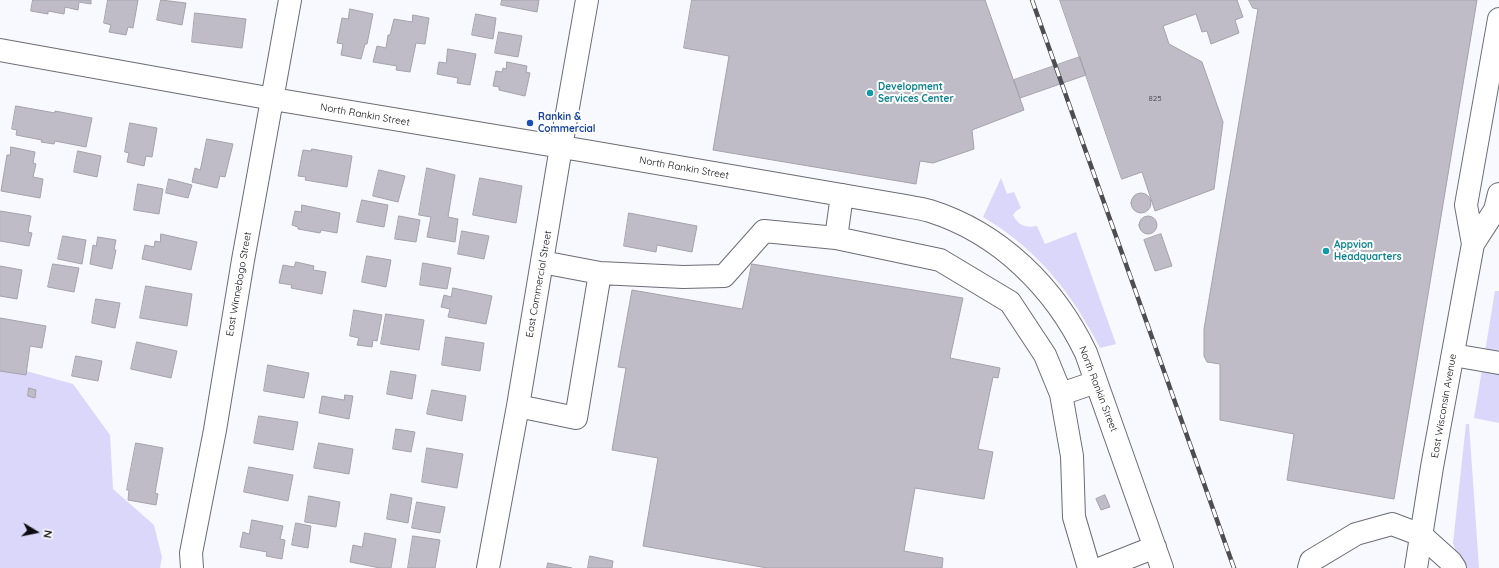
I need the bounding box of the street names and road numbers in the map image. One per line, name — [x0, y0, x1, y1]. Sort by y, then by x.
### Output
street label: North Rankin Street — [319, 101, 411, 129]
street label: North Rankin Street — [638, 154, 730, 182]
street label: East Commercial Street — [524, 230, 554, 338]
street label: East Winnebago Street — [224, 231, 254, 337]
street label: North Rankin Street — [1076, 344, 1120, 434]
street label: East Wisconsin Avenue — [1429, 353, 1459, 459]

